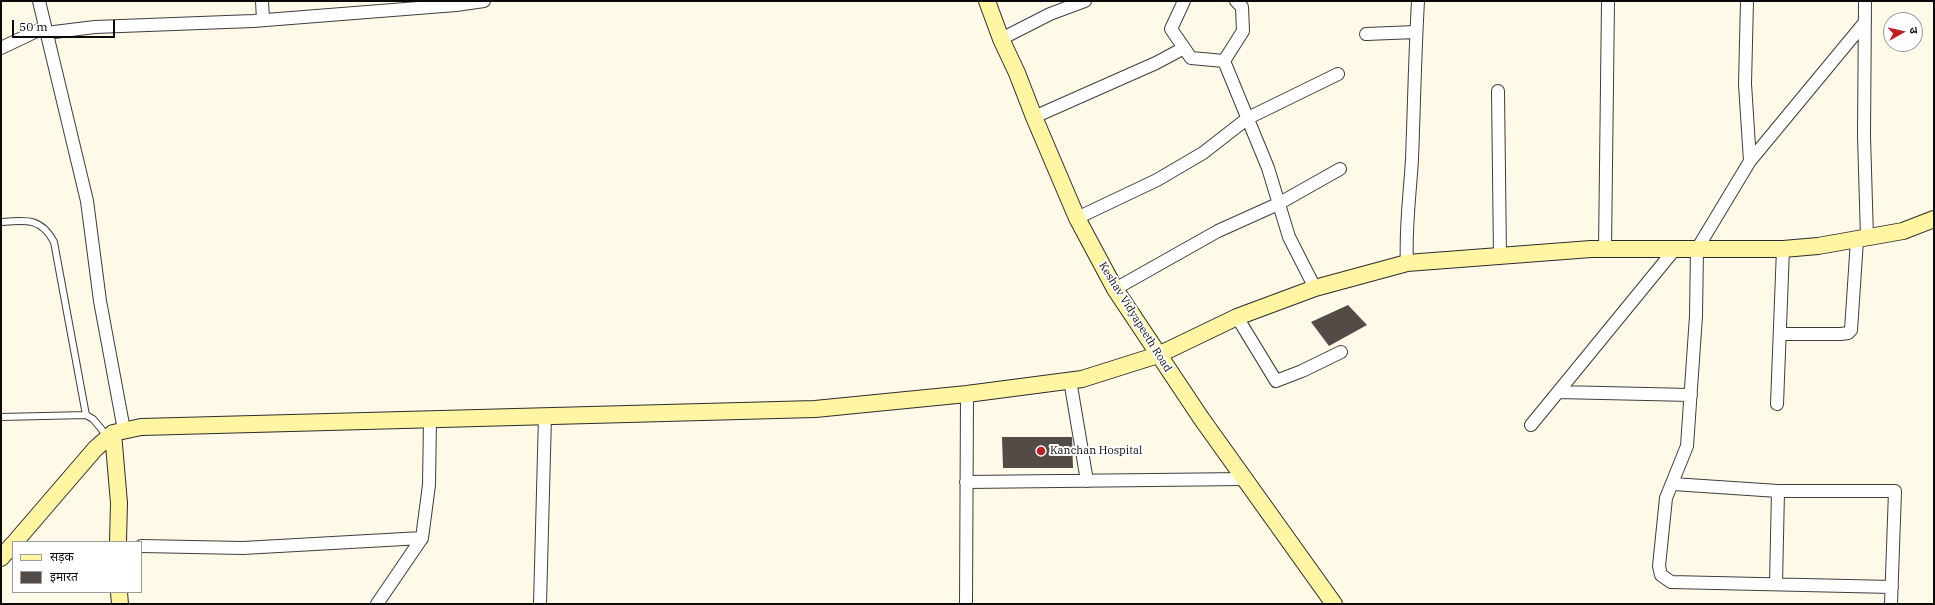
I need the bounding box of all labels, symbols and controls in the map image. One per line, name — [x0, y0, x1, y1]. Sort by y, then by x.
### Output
scale bar — [14, 12, 117, 38]
north arrow — [1883, 12, 1923, 52]
text: 50 m — [19, 19, 48, 34]
text: उ — [1907, 26, 1921, 35]
street label: Keshav Vidyapeeth Road — [1096, 260, 1174, 374]
place label: Kanchan Hospital — [1050, 444, 1142, 458]
marker: Kanchan Hospital — [1035, 445, 1047, 457]
legend — [12, 541, 142, 593]
text: सड़क — [50, 549, 74, 564]
text: इमारत — [50, 569, 78, 584]

